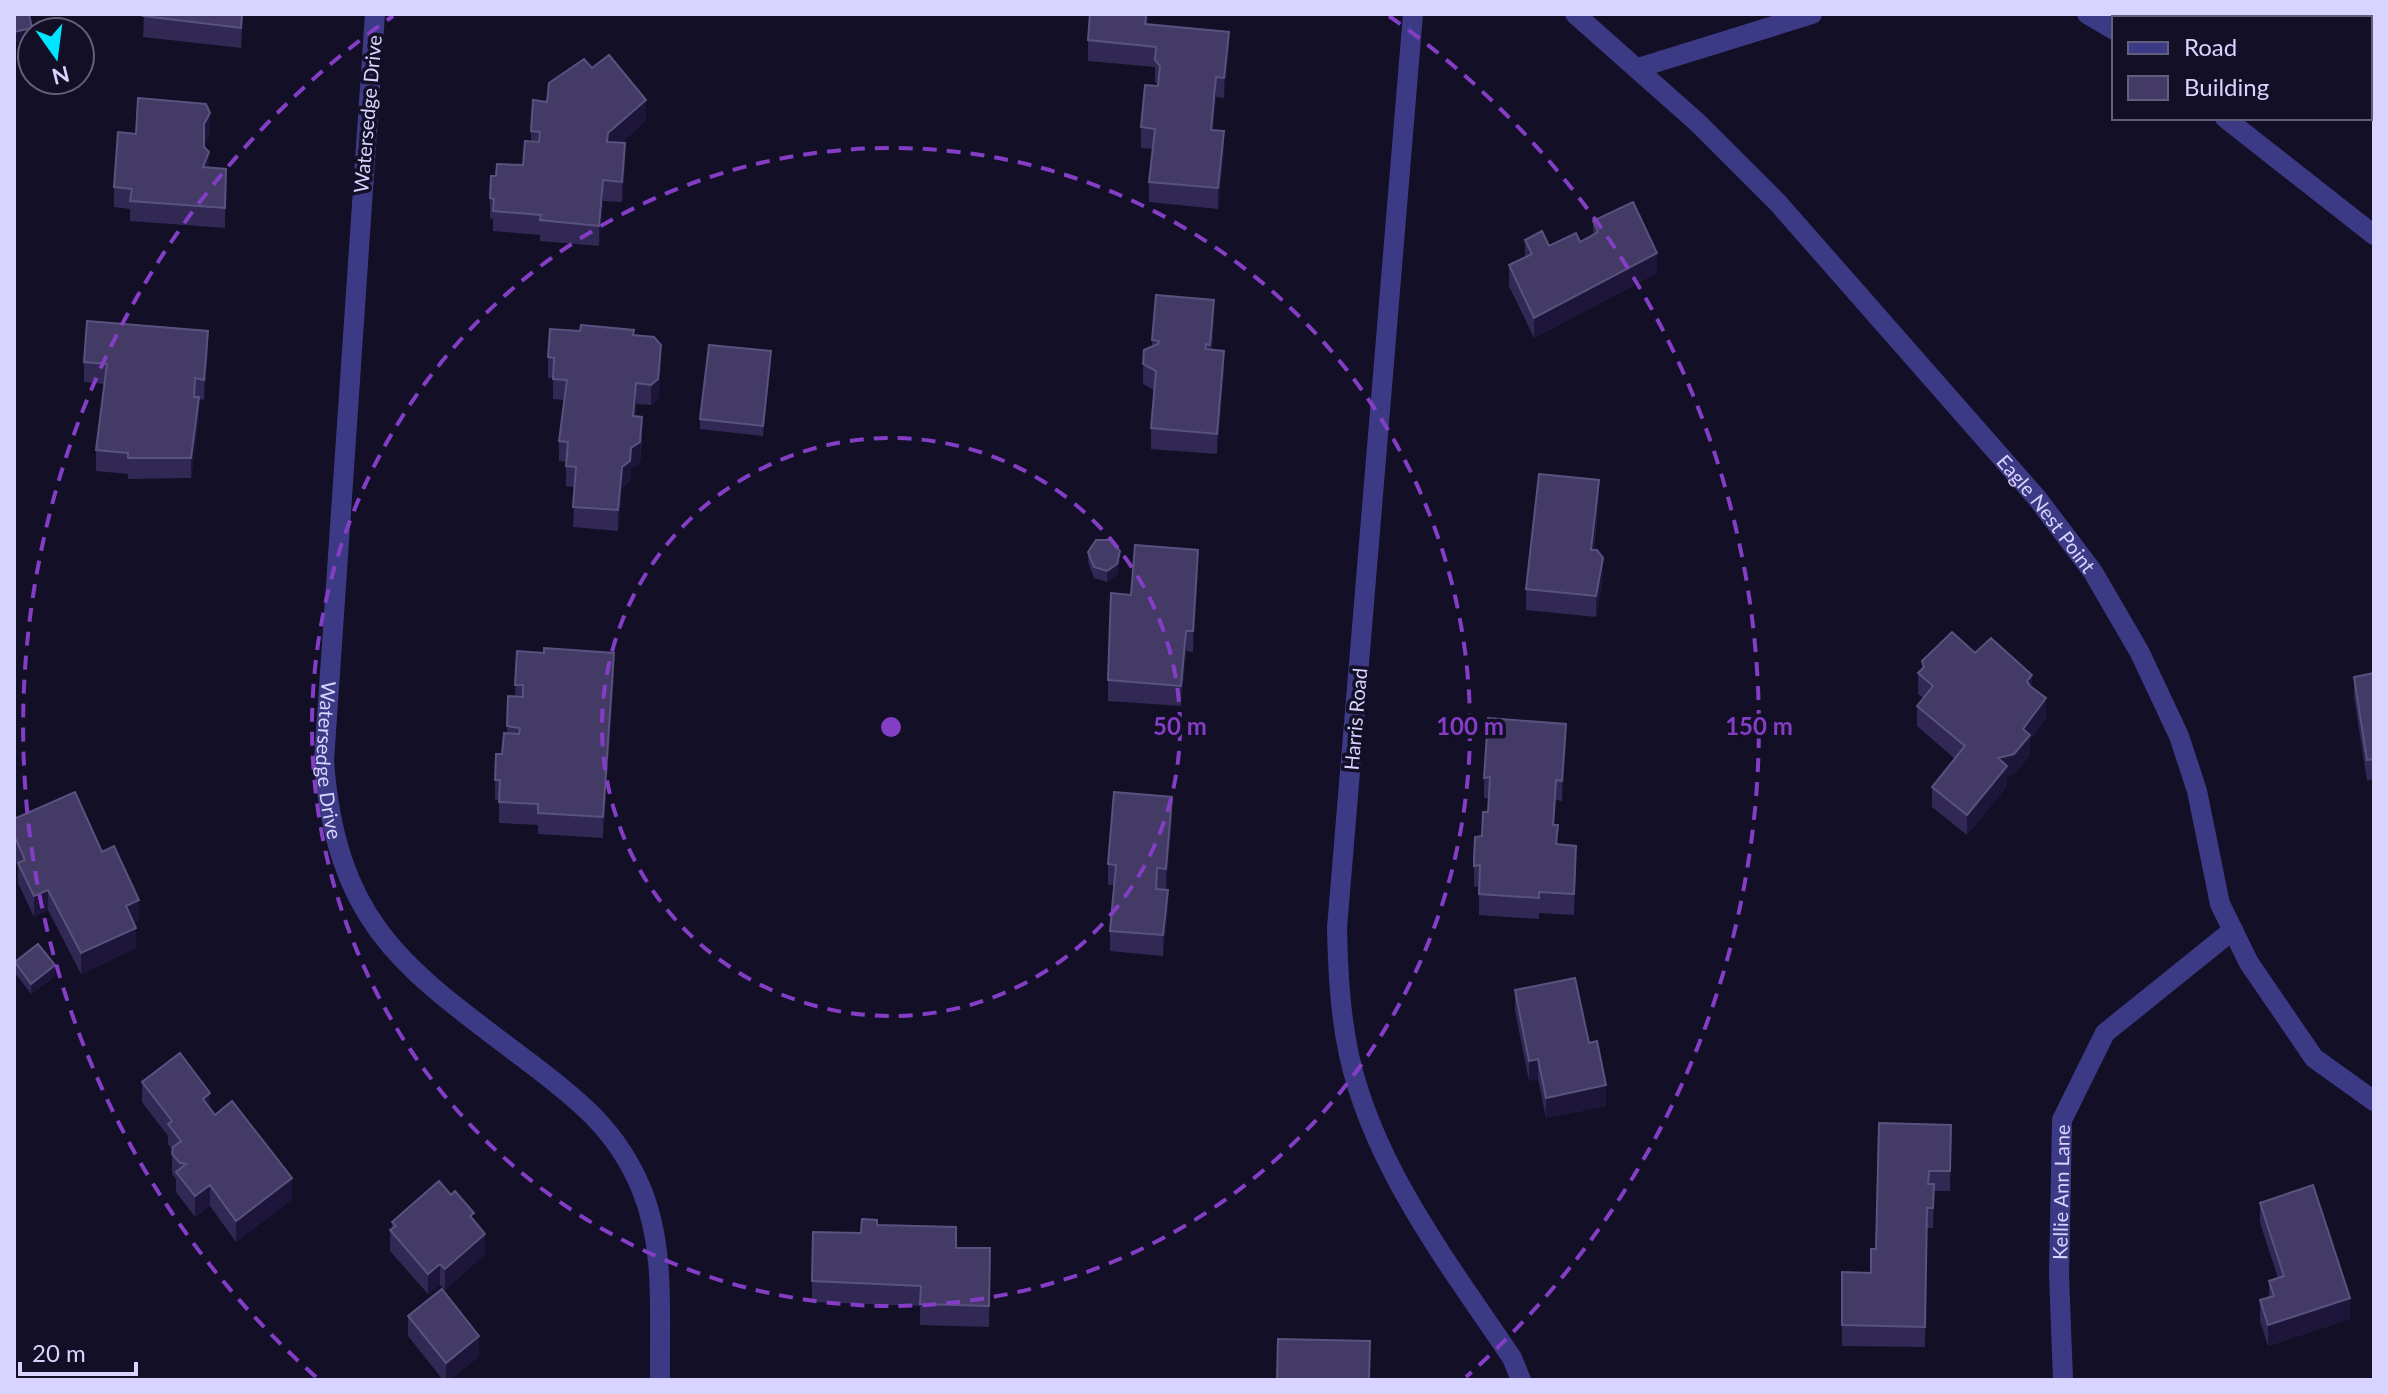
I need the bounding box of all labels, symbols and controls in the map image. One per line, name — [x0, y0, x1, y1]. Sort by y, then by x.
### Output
north arrow — [16, 16, 96, 96]
legend — [2112, 16, 2372, 120]
text: Road — [2184, 32, 2237, 61]
street label: Watersedge Drive — [348, 34, 386, 194]
text: N — [49, 61, 72, 91]
text: Building — [2184, 72, 2269, 101]
street label: Eagle Nest Point — [1992, 449, 2101, 577]
street label: Harris Road — [1339, 667, 1371, 771]
street label: Watersedge Drive — [312, 680, 348, 841]
text: 50 m — [1153, 711, 1207, 740]
text: 100 m — [1436, 711, 1504, 740]
text: 150 m — [1725, 711, 1793, 740]
centre of rings — [877, 713, 905, 741]
street label: Kellie Ann Lane — [2047, 1124, 2074, 1260]
scale bar — [20, 1326, 136, 1376]
text: 20 m — [32, 1338, 86, 1367]

